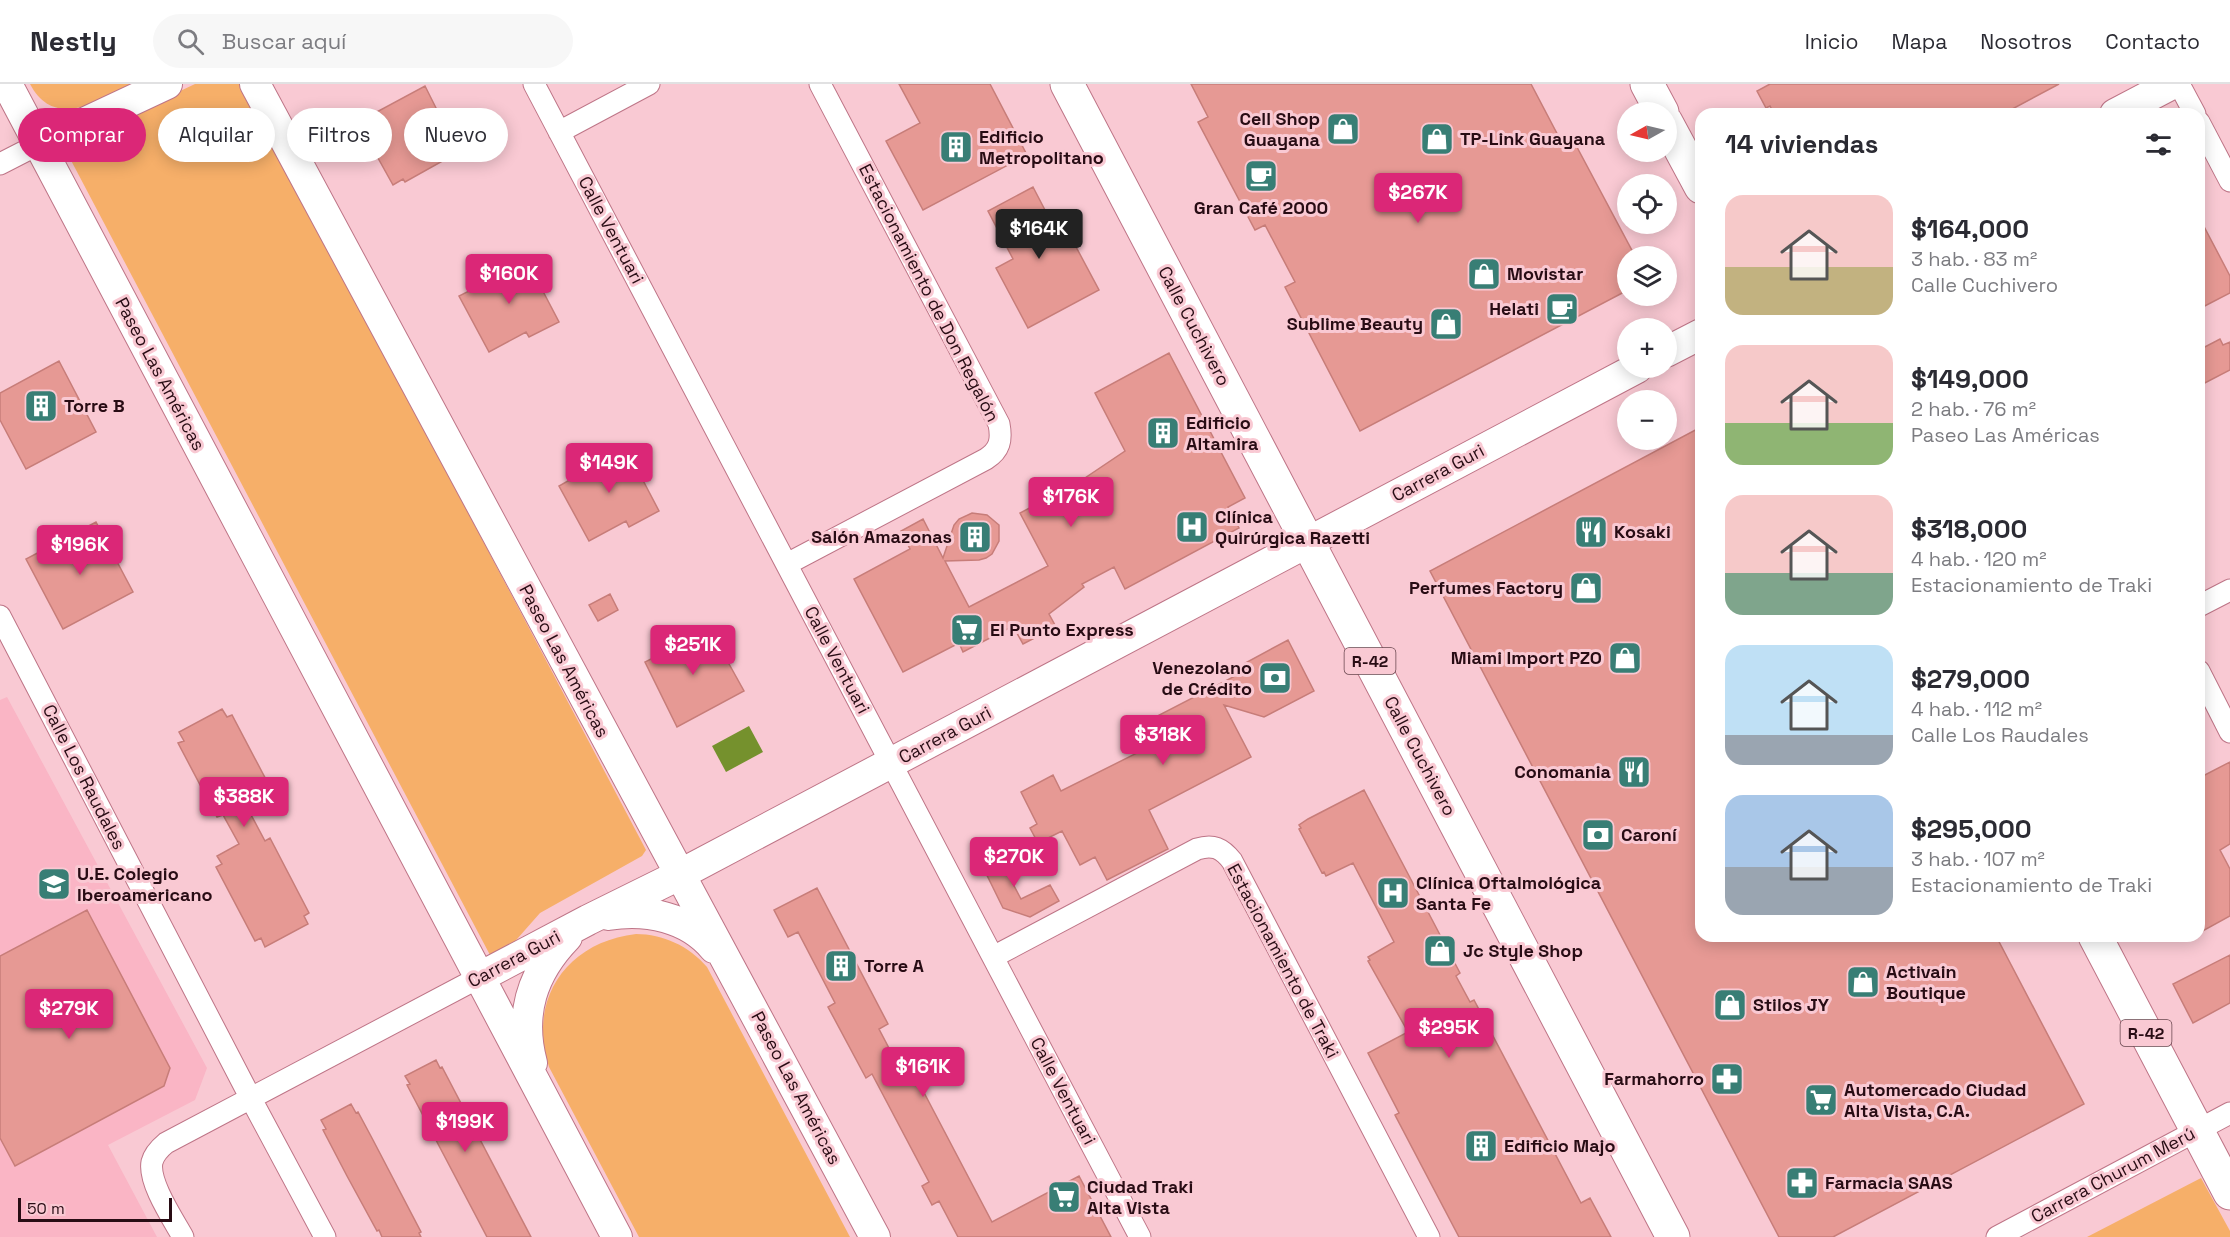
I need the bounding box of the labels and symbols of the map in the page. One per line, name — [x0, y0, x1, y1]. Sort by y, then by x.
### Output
north arrow — [1617, 102, 1677, 162]
place label: Cell Shop Guayana — [1239, 107, 1321, 151]
shop icon: Cell Shop Guayana — [1325, 111, 1361, 147]
shop icon: TP-Link Guayana — [1419, 121, 1455, 157]
place label: Edificio Metropolitano — [979, 125, 1104, 169]
place label: TP-Link Guayana — [1460, 127, 1606, 150]
building icon: Edificio Metropolitano — [938, 129, 974, 165]
cafe icon: Gran Café 2000 — [1243, 158, 1279, 194]
street label: Estacionamiento de Don Regalón — [854, 160, 1005, 426]
street label: Calle Ventuari — [573, 172, 649, 287]
pin: $267K — [1376, 173, 1460, 224]
place label: Gran Café 2000 — [1194, 196, 1328, 219]
pin: $164K — [997, 209, 1081, 260]
pin: $160K — [467, 254, 551, 305]
shop icon: Movistar — [1466, 256, 1502, 292]
street label: Calle Cuchivero — [1153, 262, 1236, 390]
place label: Movistar — [1507, 262, 1583, 285]
cafe icon: Helati — [1544, 291, 1580, 327]
street label: Paseo Las Américas — [110, 293, 210, 454]
place label: Helati — [1489, 297, 1539, 320]
shop icon: Sublime Beauty — [1428, 306, 1464, 342]
place label: Sublime Beauty — [1287, 312, 1423, 335]
building icon: Torre B — [23, 388, 59, 424]
place label: Torre B — [64, 394, 125, 417]
place label: Edificio Altamira — [1186, 411, 1259, 455]
building icon: Edificio Altamira — [1145, 415, 1181, 451]
street label: Carrera Guri — [1388, 439, 1488, 507]
pin: $149K — [567, 443, 651, 494]
pin: $176K — [1029, 477, 1113, 528]
place label: Clínica Quirúrgica Razetti — [1215, 505, 1370, 549]
hospital icon: Clínica Quirúrgica Razetti — [1174, 509, 1210, 545]
restaurant icon: Kosaki — [1573, 514, 1609, 550]
building icon: Salón Amazonas — [957, 519, 993, 555]
place label: Kosaki — [1614, 520, 1671, 543]
pin: $196K — [38, 525, 122, 576]
place label: Salón Amazonas — [811, 525, 952, 548]
shop icon: Perfumes Factory — [1568, 570, 1604, 606]
place label: Perfumes Factory — [1409, 576, 1563, 599]
street label: Paseo Las Américas — [514, 580, 614, 741]
street label: Calle Ventuari — [799, 602, 875, 717]
supermarket icon: El Punto Express — [949, 612, 985, 648]
place label: El Punto Express — [990, 618, 1134, 641]
pin: $251K — [651, 625, 735, 676]
shop icon: Miami Import PZO — [1607, 640, 1643, 676]
place label: Miami Import PZO — [1451, 646, 1602, 669]
road number: R-42 — [1344, 648, 1396, 674]
place label: Venezolano de Crédito — [1152, 656, 1252, 700]
bank icon: Venezolano de Crédito — [1257, 660, 1293, 696]
street label: Calle Cuchivero — [1379, 692, 1462, 820]
street label: Calle Los Raudales — [38, 700, 131, 853]
street label: Carrera Guri — [895, 701, 995, 769]
pin: $318K — [1121, 715, 1205, 766]
restaurant icon: Conomania — [1616, 754, 1652, 790]
place label: Conomania — [1514, 760, 1612, 783]
pin: $388K — [202, 777, 286, 828]
bank icon: Caroní — [1580, 817, 1616, 853]
place label: Caroní — [1621, 823, 1677, 846]
pin: $270K — [972, 837, 1056, 888]
street label: Estacionamiento de Traki — [1222, 860, 1345, 1062]
place label: U.E. Colegio Iberoamericano — [77, 862, 213, 906]
school or university icon: U.E. Colegio Iberoamericano — [36, 866, 72, 902]
place label: Clínica Oftalmológica Santa Fe — [1416, 871, 1602, 915]
hospital icon: Clínica Oftalmológica Santa Fe — [1375, 875, 1411, 911]
street label: Carrera Guri — [464, 925, 564, 993]
shop icon: Jc Style Shop — [1422, 933, 1458, 969]
place label: Jc Style Shop — [1463, 939, 1583, 962]
building icon: Torre A — [823, 948, 859, 984]
place label: Torre A — [864, 954, 925, 977]
place label: Activain Boutique — [1886, 960, 1966, 1004]
shop icon: Activain Boutique — [1845, 964, 1881, 1000]
shop icon: Stilos JY — [1712, 987, 1748, 1023]
pin: $279K — [27, 989, 111, 1040]
place label: Stilos JY — [1753, 993, 1830, 1016]
street label: Paseo Las Américas — [746, 1007, 846, 1168]
pin: $295K — [1407, 1008, 1491, 1059]
road number: R-42 — [2120, 1020, 2172, 1046]
street label: Calle Ventuari — [1025, 1033, 1101, 1148]
pin: $161K — [881, 1047, 965, 1098]
pharmacy icon: Farmahorro — [1709, 1061, 1745, 1097]
place label: Farmahorro — [1604, 1067, 1704, 1090]
place label: Automercado Ciudad Alta Vista, C.A. — [1844, 1078, 2026, 1122]
supermarket icon: Automercado Ciudad Alta Vista, C.A. — [1803, 1082, 1839, 1118]
pin: $199K — [423, 1102, 507, 1153]
street label: Carrera Churum Merú — [2027, 1122, 2199, 1228]
building icon: Edificio Majo — [1463, 1128, 1499, 1164]
place label: Edificio Majo — [1504, 1134, 1615, 1157]
pharmacy icon: Farmacia SAAS — [1784, 1165, 1820, 1201]
place label: Farmacia SAAS — [1825, 1171, 1953, 1194]
place label: Ciudad Traki Alta Vista — [1087, 1175, 1193, 1219]
supermarket icon: Ciudad Traki Alta Vista — [1046, 1179, 1082, 1215]
scale bar — [18, 1195, 172, 1222]

